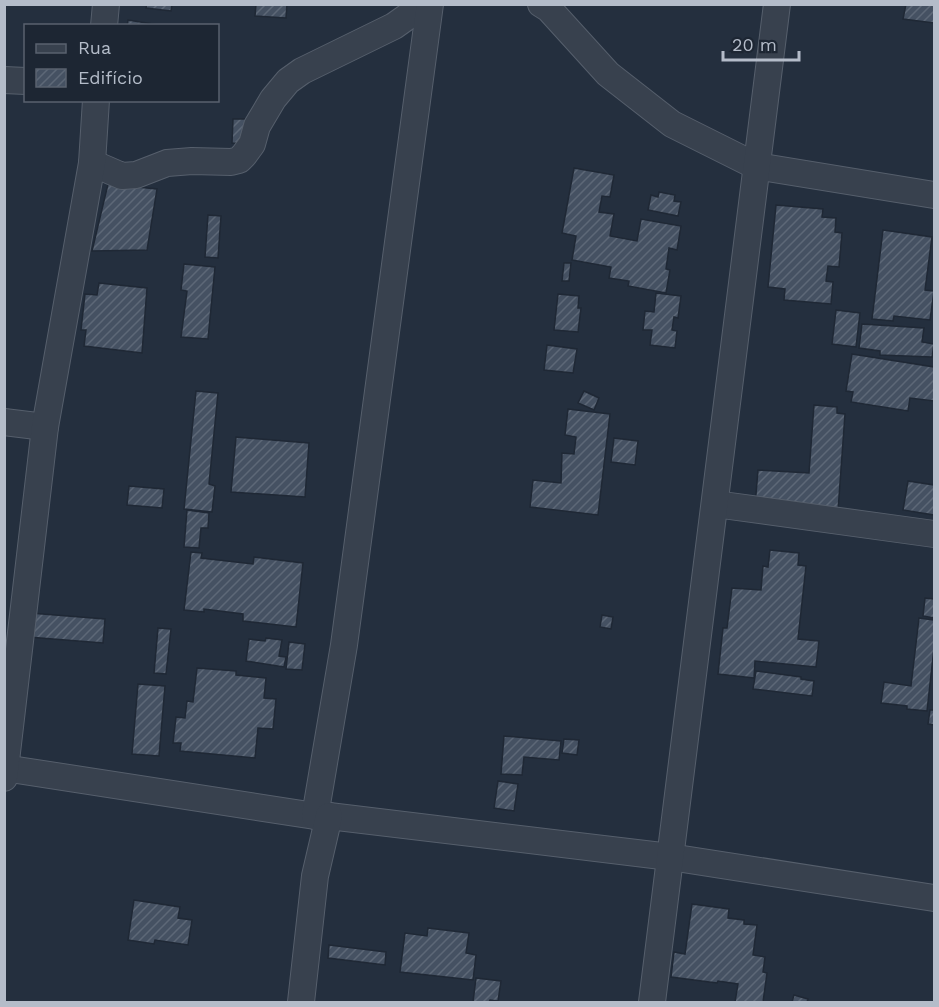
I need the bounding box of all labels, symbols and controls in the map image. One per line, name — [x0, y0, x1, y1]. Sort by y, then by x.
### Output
legend — [24, 24, 219, 102]
scale bar — [723, 24, 800, 62]
text: 20 m — [732, 34, 777, 55]
text: Rua — [78, 37, 111, 58]
text: Edifício — [78, 67, 143, 88]

